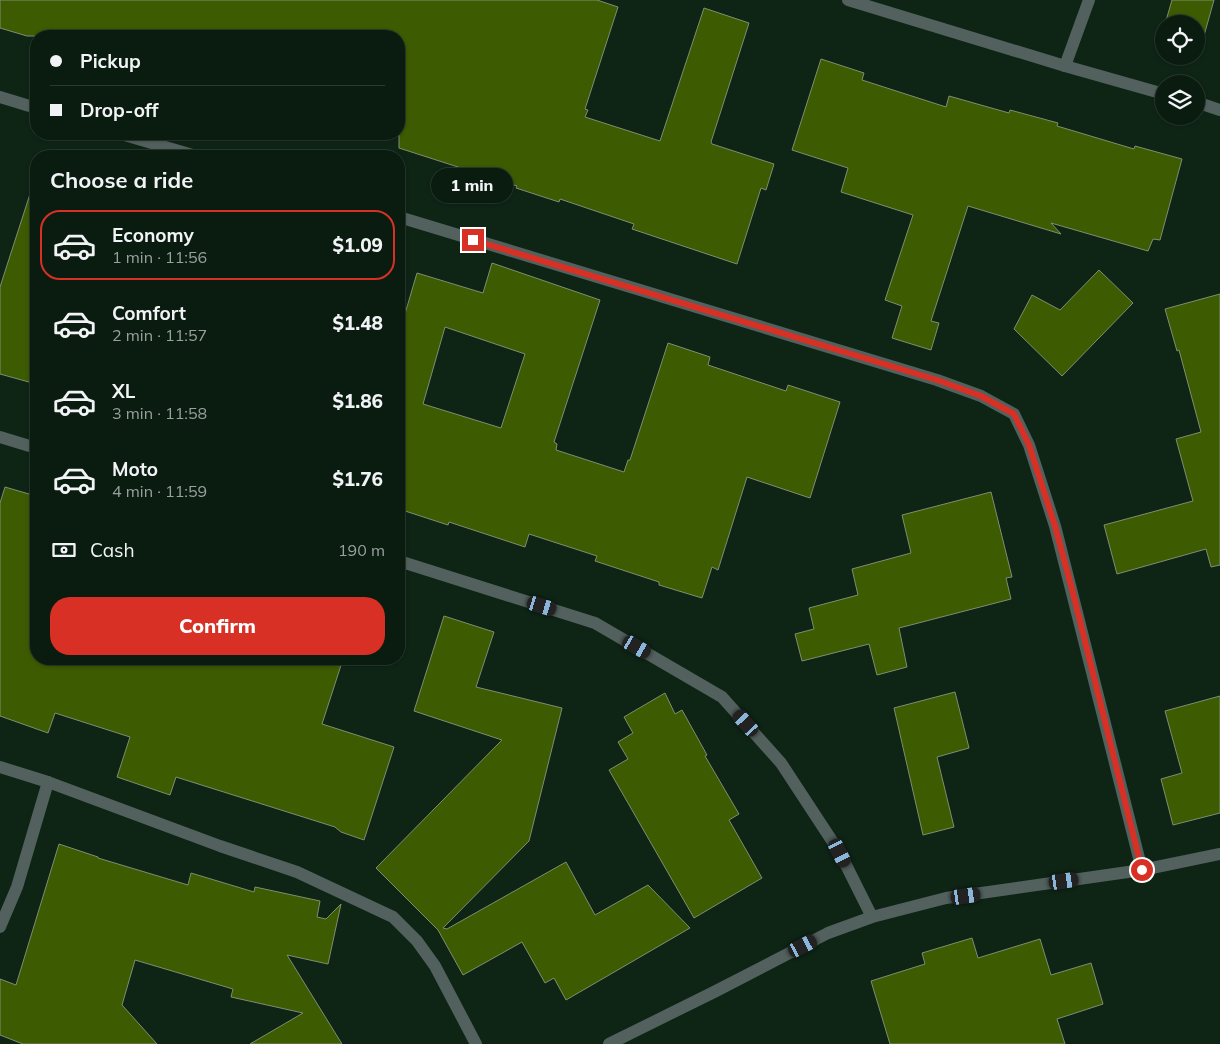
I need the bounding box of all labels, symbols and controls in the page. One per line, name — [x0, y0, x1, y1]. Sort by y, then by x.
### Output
map controls — [1155, 15, 1205, 125]
button: locate — [1155, 15, 1205, 65]
text: Pickup — [80, 49, 141, 73]
button: layers — [1155, 75, 1205, 125]
text: Drop-off — [80, 98, 158, 122]
text: Choose a ride — [50, 166, 193, 194]
callout: 1 min — [432, 168, 514, 202]
text: 1 min — [451, 175, 493, 195]
icon: car — [52, 223, 97, 268]
text: Economy — [112, 223, 194, 247]
route end — [462, 229, 484, 251]
text: $1.09 — [332, 233, 383, 257]
text: 1 min · 11:56 — [112, 247, 207, 267]
icon: car — [52, 301, 97, 346]
text: Comfort — [112, 301, 186, 325]
text: $1.48 — [332, 311, 383, 335]
text: 2 min · 11:57 — [112, 325, 207, 345]
icon: car — [52, 379, 97, 424]
text: XL — [112, 379, 135, 403]
text: $1.86 — [332, 389, 383, 413]
text: 3 min · 11:58 — [112, 403, 207, 423]
icon: car — [52, 457, 97, 502]
text: Moto — [112, 457, 158, 481]
text: $1.76 — [332, 467, 383, 491]
text: 4 min · 11:59 — [112, 481, 207, 501]
icon: cash — [50, 536, 78, 564]
text: Cash — [90, 538, 135, 562]
text: 190 m — [338, 540, 385, 560]
car — [525, 594, 558, 618]
button: Confirm — [50, 597, 385, 655]
car — [620, 633, 653, 661]
car — [730, 707, 761, 739]
car — [826, 836, 853, 870]
route start — [1131, 859, 1153, 881]
car — [1048, 871, 1079, 891]
car — [950, 886, 981, 906]
car — [786, 933, 819, 959]

